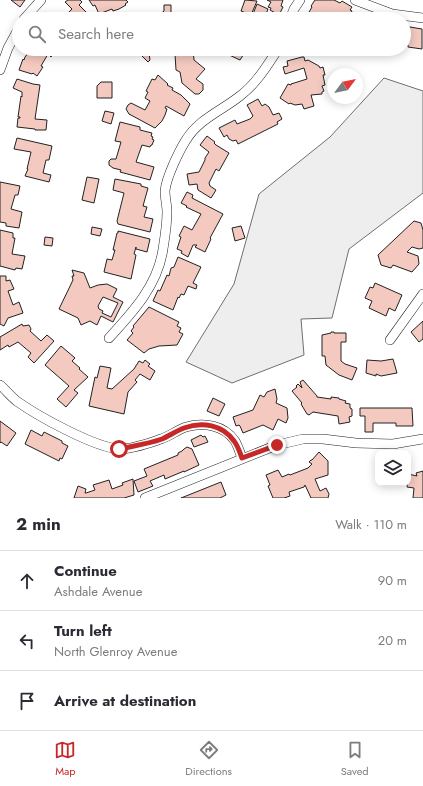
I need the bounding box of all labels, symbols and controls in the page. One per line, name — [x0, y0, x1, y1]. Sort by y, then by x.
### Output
search box — [12, 12, 411, 56]
icon: search — [26, 23, 48, 45]
text: Search here — [58, 23, 134, 45]
north arrow — [327, 68, 363, 104]
route end — [268, 436, 286, 454]
route start — [110, 440, 128, 458]
map controls — [375, 450, 411, 486]
button: layers — [375, 450, 411, 486]
text: 2 min — [16, 512, 61, 536]
text: Walk · 110 m — [335, 515, 407, 534]
text: Continue — [54, 560, 117, 582]
icon: ahead — [16, 570, 38, 592]
text: 90 m — [378, 571, 407, 590]
text: Ashdale Avenue — [54, 582, 142, 601]
text: Turn left — [54, 620, 112, 642]
icon: left — [16, 630, 38, 652]
text: 20 m — [378, 631, 407, 650]
text: North Glenroy Avenue — [54, 642, 177, 661]
icon: arrive — [16, 690, 38, 712]
text: Arrive at destination — [54, 690, 196, 712]
tab: Map — [54, 739, 76, 779]
tab: Directions — [185, 739, 232, 779]
tab: Saved — [341, 739, 369, 779]

